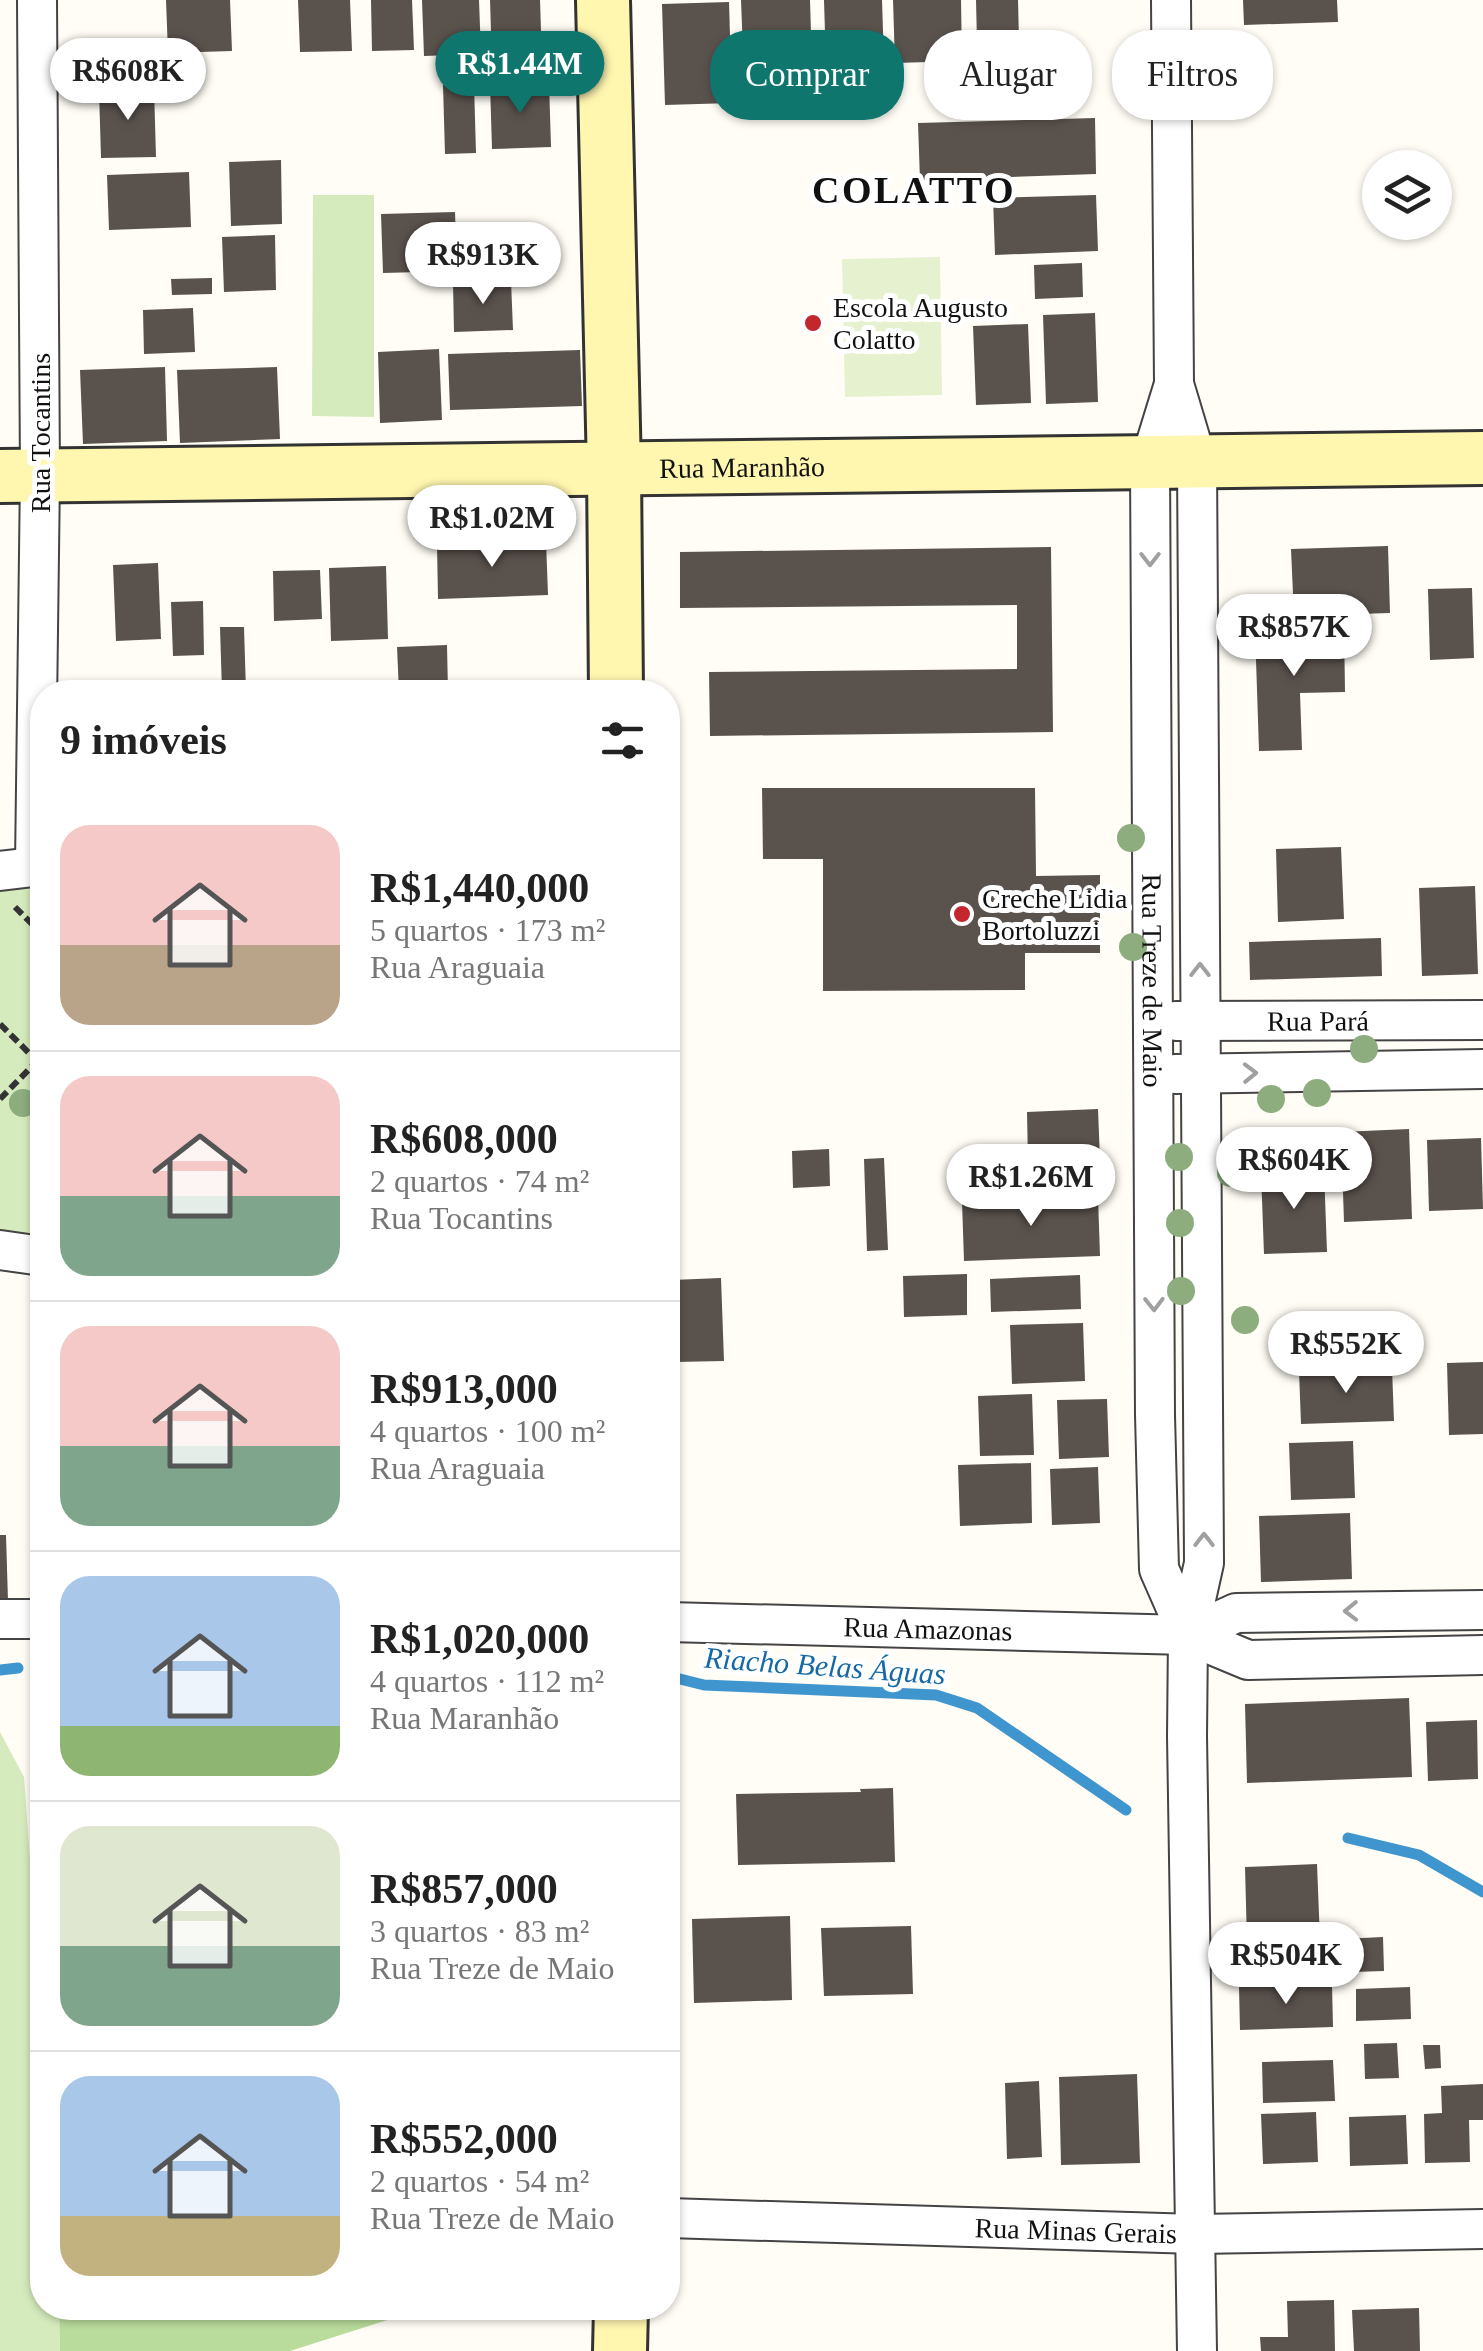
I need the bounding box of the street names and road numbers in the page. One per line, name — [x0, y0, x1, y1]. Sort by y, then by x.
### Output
street label: Rua Tocantins — [25, 353, 56, 513]
street label: Rua Maranhão — [659, 451, 825, 484]
street label: Rua Treze de Maio — [1136, 873, 1168, 1087]
street label: Rua Pará — [1267, 1005, 1370, 1037]
street label: Rua Amazonas — [843, 1611, 1013, 1647]
street label: Rua Minas Gerais — [974, 2212, 1177, 2249]

